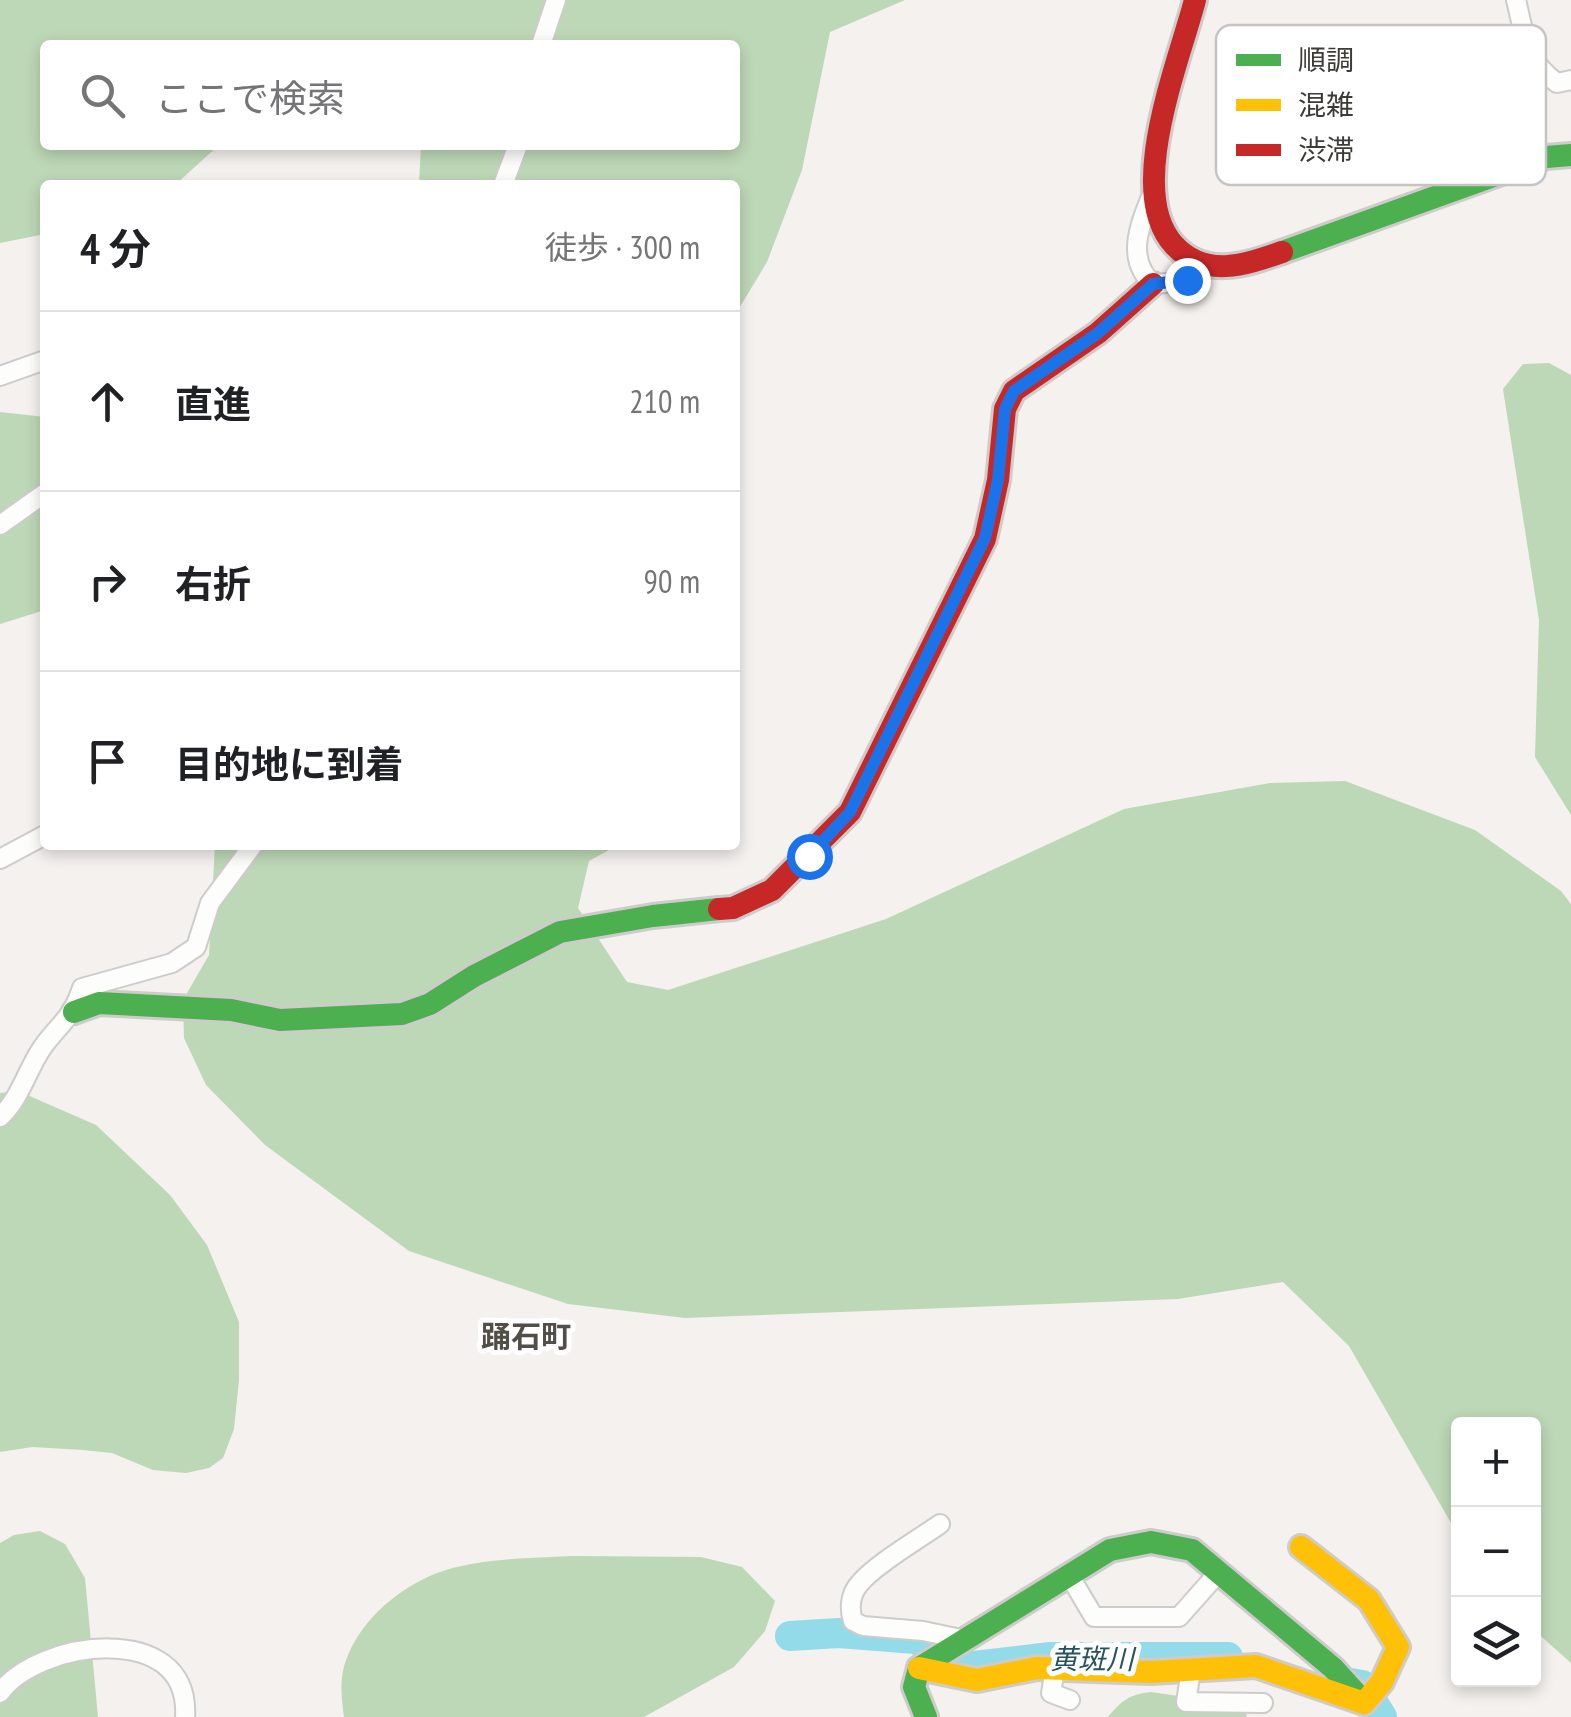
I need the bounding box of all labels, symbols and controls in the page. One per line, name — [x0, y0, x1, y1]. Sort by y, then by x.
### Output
legend — [1216, 25, 1546, 185]
search box — [40, 40, 740, 150]
text: 順調 — [1298, 41, 1354, 78]
icon: search — [75, 68, 130, 123]
text: ここで検索 — [155, 73, 345, 122]
text: 混雑 — [1298, 86, 1354, 123]
text: 渋滞 — [1298, 131, 1354, 168]
text: 4 分 — [80, 221, 151, 276]
text: 徒歩 · 300 m — [545, 226, 700, 268]
route end — [1165, 258, 1211, 304]
icon: ahead — [80, 374, 135, 429]
text: 直進 — [175, 379, 251, 428]
text: 210 m — [629, 380, 700, 422]
icon: right — [80, 554, 135, 609]
text: 右折 — [175, 559, 251, 608]
text: 90 m — [644, 560, 700, 602]
icon: arrive — [80, 734, 135, 789]
text: 目的地に到着 — [175, 739, 403, 788]
route start — [787, 834, 833, 880]
district label: 踊石町 — [481, 1316, 571, 1355]
map controls — [1451, 1417, 1541, 1687]
button: + — [1451, 1417, 1541, 1507]
button: − — [1451, 1507, 1541, 1597]
button: layers — [1451, 1597, 1541, 1687]
water label: 黄斑川 — [1050, 1640, 1137, 1677]

